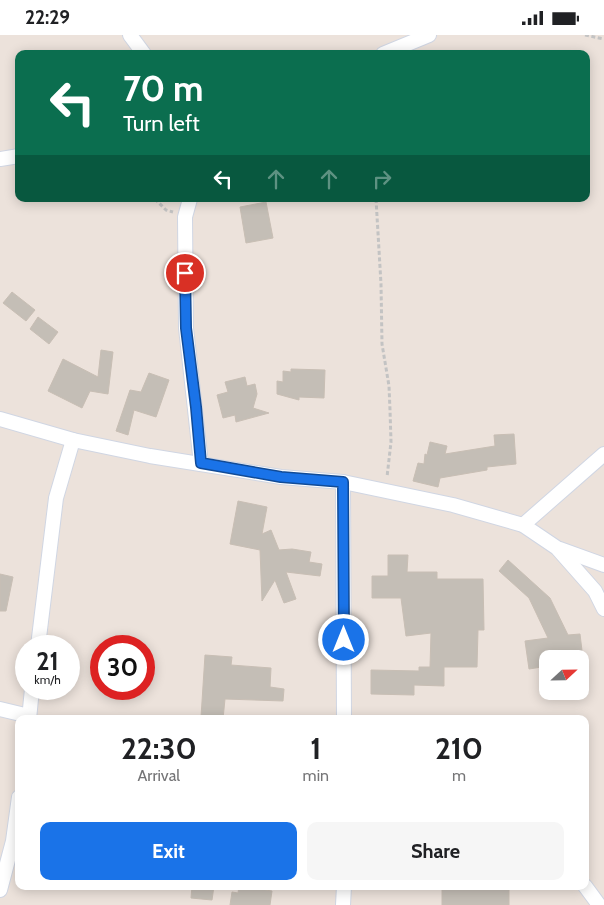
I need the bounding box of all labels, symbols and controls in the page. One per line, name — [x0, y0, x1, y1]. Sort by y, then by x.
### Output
text: 22:29 — [25, 6, 70, 29]
text: 70 m — [123, 67, 204, 110]
icon: left — [40, 70, 105, 135]
text: Turn left — [123, 110, 200, 137]
icon: left — [209, 165, 237, 193]
icon: ahead — [262, 165, 290, 193]
icon: ahead — [315, 165, 343, 193]
icon: right — [368, 165, 396, 193]
pin — [164, 252, 206, 294]
icon: arrive — [171, 259, 199, 287]
position arrow — [317, 613, 369, 665]
speed limit sign: 30 — [90, 635, 155, 700]
text: 21 — [36, 646, 59, 676]
north arrow — [539, 650, 589, 700]
map controls — [539, 650, 589, 700]
text: km/h — [34, 672, 61, 687]
text: 22:30 — [121, 730, 197, 767]
text: 1 — [310, 730, 321, 767]
text: 210 — [435, 730, 483, 767]
text: Arrival — [138, 766, 180, 785]
text: min — [303, 766, 329, 785]
text: m — [452, 766, 466, 785]
button: Exit — [40, 822, 297, 880]
button: Share — [307, 822, 564, 880]

